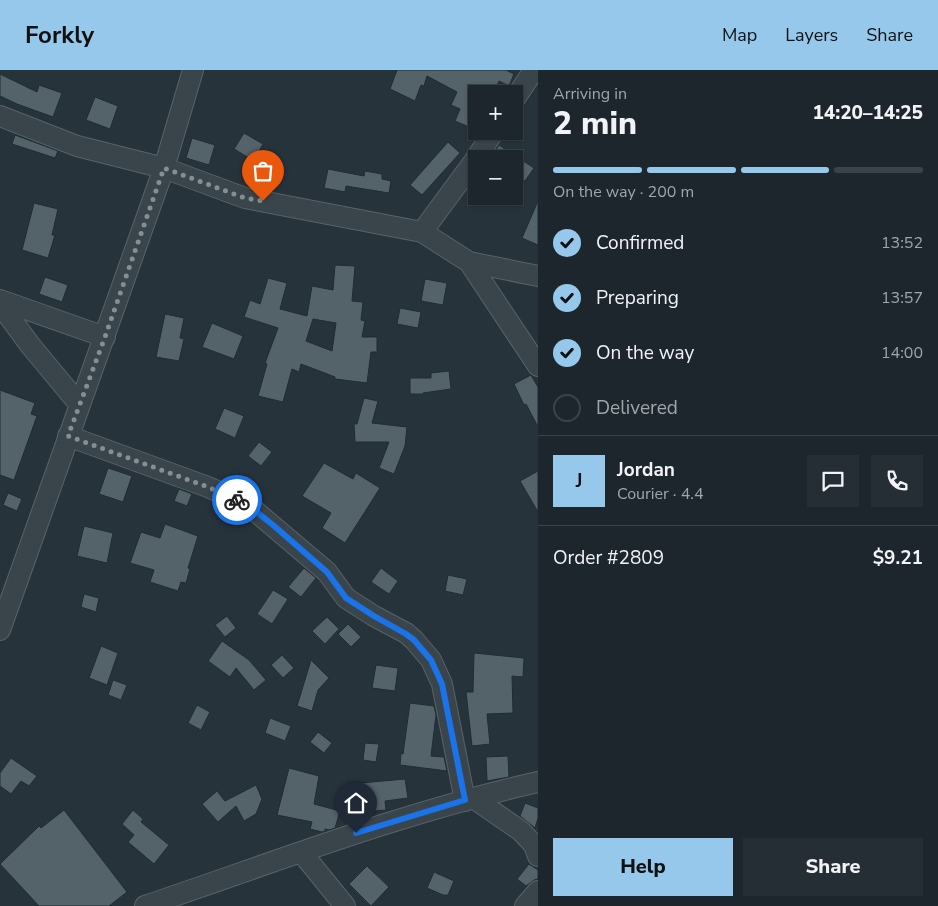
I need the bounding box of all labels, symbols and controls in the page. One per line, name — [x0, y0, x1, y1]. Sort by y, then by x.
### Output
text: Forkly — [25, 19, 94, 51]
text: Map — [722, 23, 757, 47]
text: Layers — [785, 23, 838, 47]
text: Share — [866, 23, 913, 47]
text: Arriving in — [553, 83, 627, 105]
map controls — [468, 85, 523, 205]
button: + — [468, 85, 523, 140]
text: 14:20–14:25 — [812, 100, 923, 126]
text: 2 min — [553, 102, 637, 145]
pin — [242, 150, 284, 201]
button: − — [468, 150, 523, 205]
icon: bag — [249, 157, 277, 185]
text: On the way · 200 m — [553, 181, 694, 203]
icon: check — [553, 229, 581, 257]
text: Confirmed — [596, 230, 684, 256]
text: 13:52 — [881, 232, 923, 254]
icon: check — [553, 284, 581, 312]
text: Preparing — [596, 285, 679, 311]
text: 13:57 — [881, 287, 923, 309]
icon: check — [553, 339, 581, 367]
text: On the way — [596, 340, 694, 366]
text: 14:00 — [881, 342, 923, 364]
text: Delivered — [596, 395, 678, 421]
button: chat — [807, 455, 859, 507]
button: phone — [871, 455, 923, 507]
text: Jordan — [617, 457, 675, 483]
text: J — [576, 468, 582, 494]
courier — [212, 475, 262, 525]
text: Courier · 4.4 — [617, 483, 703, 505]
icon: bike — [223, 486, 251, 514]
text: Order #2809 — [553, 545, 664, 571]
text: $9.21 — [873, 545, 923, 571]
pin — [335, 782, 377, 833]
icon: home — [342, 789, 370, 817]
button: Help — [553, 838, 733, 896]
button: Share — [743, 838, 923, 896]

